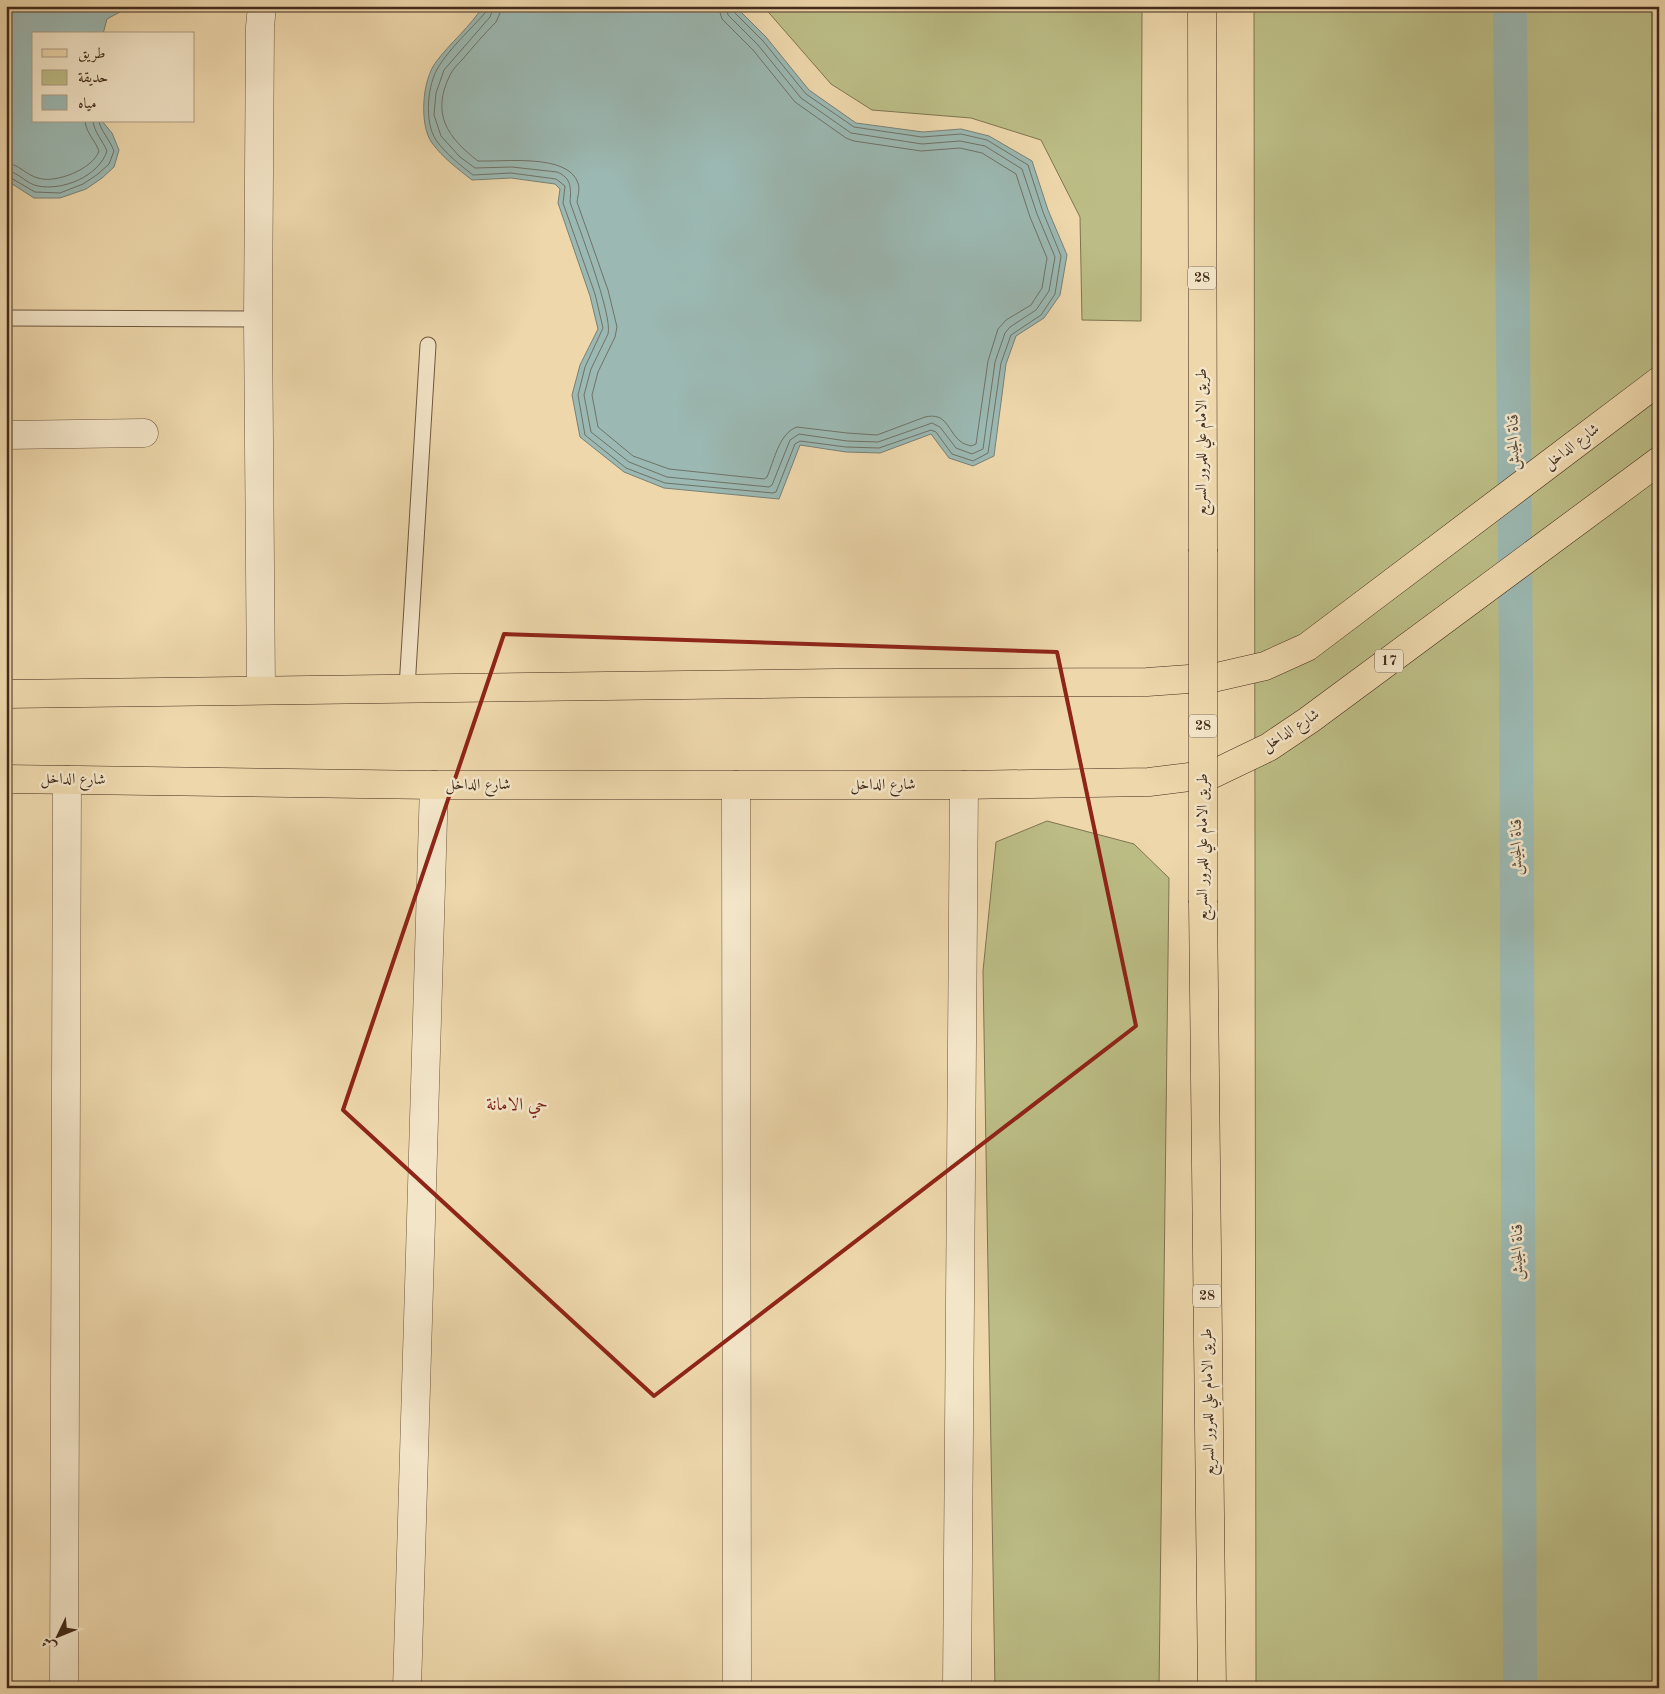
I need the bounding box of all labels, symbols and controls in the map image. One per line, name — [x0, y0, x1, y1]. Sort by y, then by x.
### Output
legend — [32, 32, 195, 122]
text: طريق — [78, 47, 105, 63]
text: حديقة — [78, 71, 108, 86]
text: مياه — [78, 97, 96, 112]
road number: 28 — [1188, 266, 1216, 290]
street label: طريق الامام علي للمرور السريع — [1195, 368, 1215, 516]
water label: قناة الجيش — [1506, 413, 1524, 471]
street label: شارع الداخل — [1542, 421, 1605, 476]
road number: 17 — [1375, 649, 1403, 672]
street label: شارع الداخل — [1260, 707, 1324, 758]
road number: 28 — [1189, 714, 1217, 738]
street label: شارع الداخل — [40, 772, 106, 792]
street label: طريق الامام علي للمرور السريع — [1196, 773, 1216, 921]
street label: شارع الداخل — [446, 778, 510, 797]
street label: شارع الداخل — [851, 778, 915, 797]
water label: قناة الجيش — [1509, 818, 1527, 876]
district label: حي الامانة — [486, 1096, 548, 1119]
water label: قناة الجيش — [1510, 1223, 1528, 1281]
road number: 28 — [1193, 1284, 1221, 1308]
street label: طريق الامام علي للمرور السريع — [1200, 1328, 1223, 1476]
north arrow — [32, 1612, 82, 1662]
text: ش — [39, 1634, 59, 1654]

